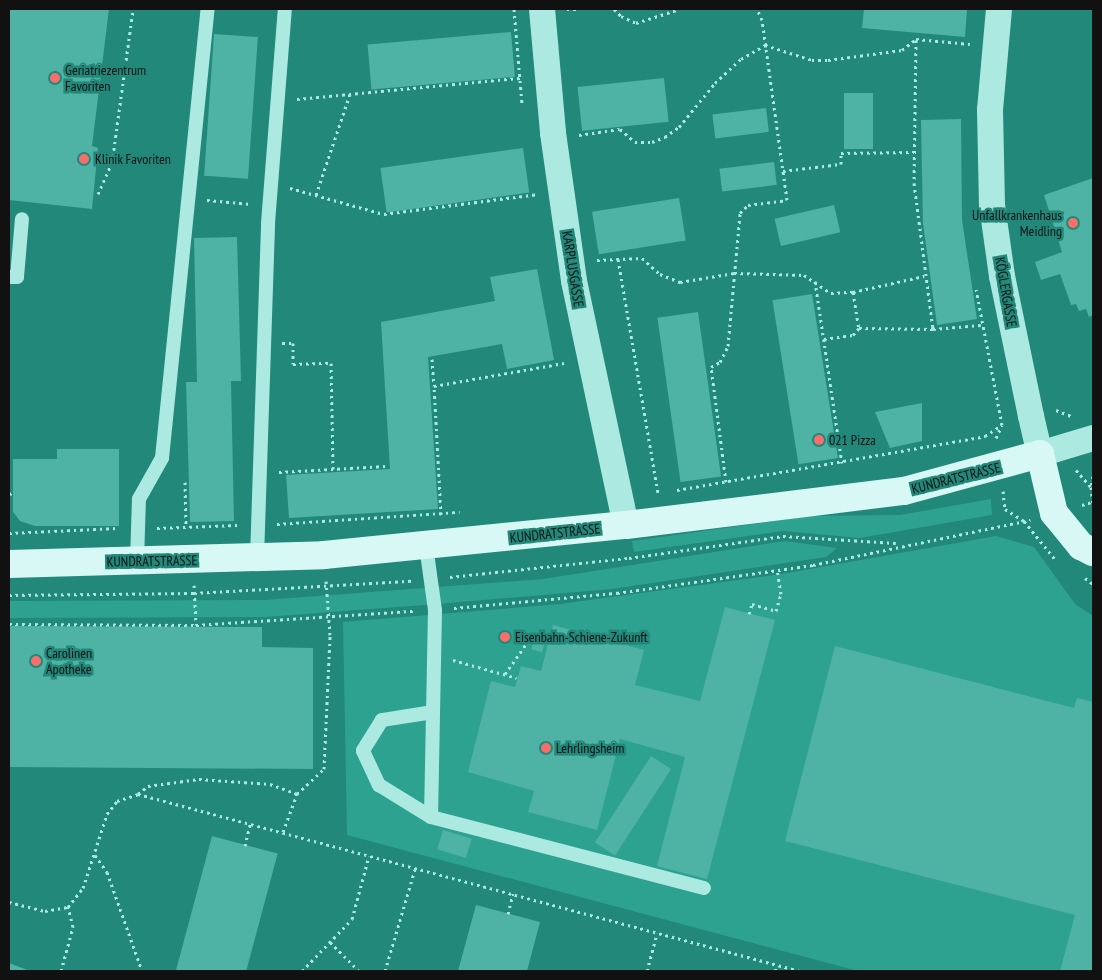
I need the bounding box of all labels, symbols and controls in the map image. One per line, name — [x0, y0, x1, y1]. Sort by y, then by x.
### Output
place label: Geriatriezentrum Favoriten — [65, 62, 146, 94]
marker: Geriatriezentrum Favoriten — [49, 72, 61, 84]
place label: Klinik Favoriten — [95, 151, 171, 167]
marker: Klinik Favoriten — [77, 152, 91, 166]
place label: Unfallkrankenhaus Meidling — [972, 207, 1062, 240]
marker: Unfallkrankenhaus Meidling — [1066, 216, 1080, 230]
street label: KARPLUSGASSE — [559, 230, 587, 308]
street label: KÖGLERGASSE — [992, 256, 1020, 328]
place label: 021 Pizza — [829, 432, 876, 448]
marker: 021 Pizza — [813, 434, 825, 446]
street label: KUNDRATSTRASSE — [910, 459, 1002, 497]
street label: KUNDRATSTRASSE — [509, 520, 601, 546]
street label: KUNDRATSTRASSE — [106, 552, 198, 570]
place label: Eisenbahn-Schiene-Zukunft — [515, 629, 648, 645]
marker: Eisenbahn-Schiene-Zukunft — [499, 631, 511, 643]
place label: Carolinen Apotheke — [46, 645, 92, 678]
marker: Carolinen Apotheke — [30, 655, 42, 667]
place label: Lehrlingsheim — [556, 740, 624, 756]
marker: Lehrlingsheim — [540, 742, 552, 754]

